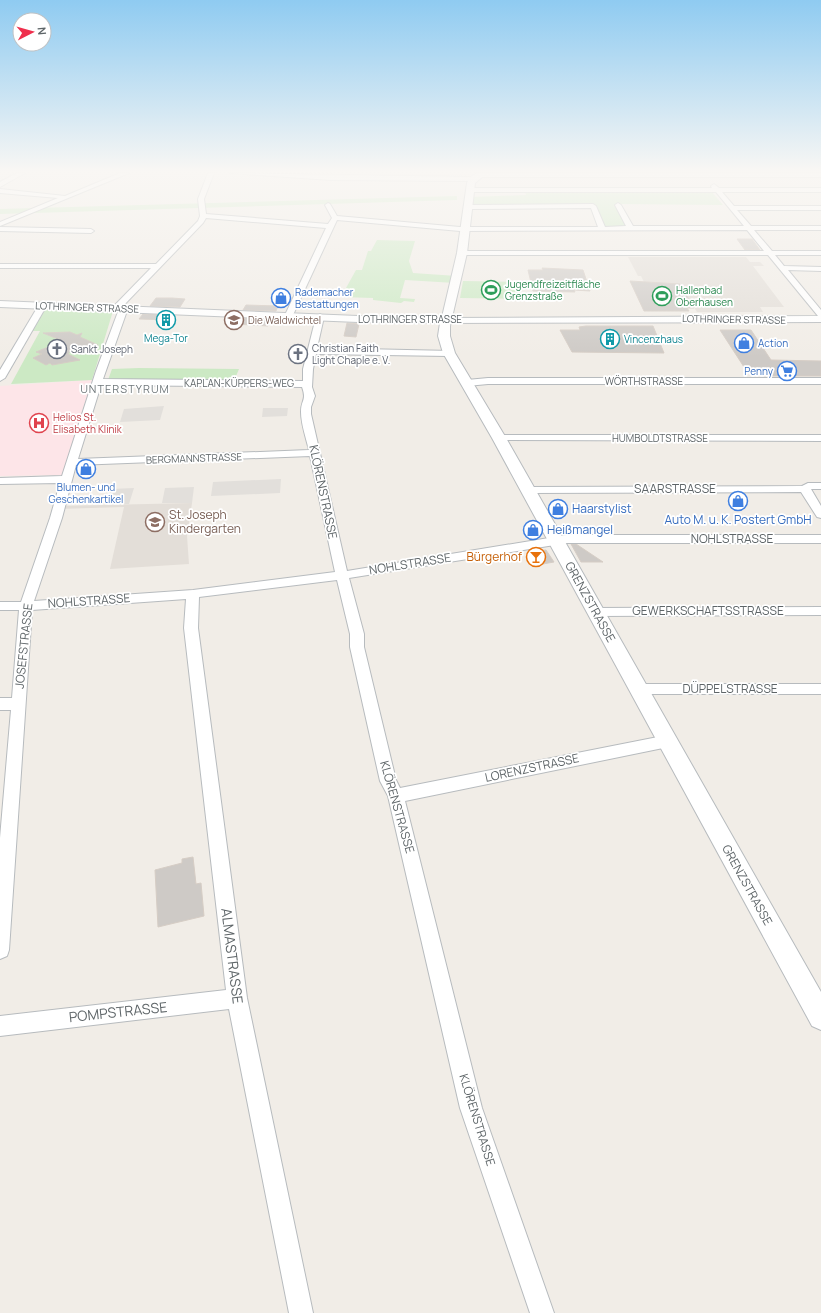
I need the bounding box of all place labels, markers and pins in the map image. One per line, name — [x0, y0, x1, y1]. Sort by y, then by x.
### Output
place label: Jugendfreizeitfläche Grenzstraße — [505, 277, 601, 303]
sports icon: Jugendfreizeitfläche Grenzstraße — [480, 279, 502, 301]
place label: Hallenbad Oberhausen — [676, 283, 733, 309]
place label: Rademacher Bestattungen — [295, 285, 359, 311]
sports icon: Hallenbad Oberhausen — [651, 285, 673, 307]
shop icon: Rademacher Bestattungen — [270, 287, 292, 309]
building icon: Mega-Tor — [155, 309, 177, 331]
school or university icon: Die Waldwichtel — [223, 309, 245, 331]
place label: Die Waldwichtel — [248, 313, 321, 327]
building icon: Vincenzhaus — [599, 328, 621, 350]
place label: Mega-Tor — [144, 331, 188, 345]
place label: Vincenzhaus — [624, 332, 683, 346]
shop icon: Action — [733, 332, 755, 354]
place label: Action — [758, 336, 788, 350]
church icon: Sankt Joseph — [46, 338, 68, 360]
place label: Christian Faith Light Chaple e. V. — [312, 341, 390, 367]
place label: Sankt Joseph — [71, 342, 133, 356]
church icon: Christian Faith Light Chaple e. V. — [287, 343, 309, 365]
supermarket icon: Penny — [776, 360, 798, 382]
place label: Penny — [744, 364, 774, 378]
place label: Helios St. Elisabeth Klinik — [53, 410, 123, 436]
hospital icon: Helios St. Elisabeth Klinik — [28, 412, 50, 434]
shop icon: Blumen- und Geschenkartikel — [75, 458, 97, 480]
place label: Blumen- und Geschenkartikel — [49, 480, 123, 506]
shop icon: Auto M. u. K. Postert GmbH — [727, 490, 749, 512]
shop icon: Haarstylist — [547, 498, 569, 520]
place label: Haarstylist — [572, 500, 632, 517]
place label: St. Joseph Kindergarten — [169, 506, 241, 537]
school or university icon: St. Joseph Kindergarten — [144, 511, 166, 533]
place label: Auto M. u. K. Postert GmbH — [664, 511, 812, 528]
shop icon: Heißmangel — [522, 519, 544, 541]
place label: Heißmangel — [547, 521, 613, 538]
bar icon: Bürgerhof — [525, 546, 547, 568]
place label: Bürgerhof — [467, 548, 523, 565]

